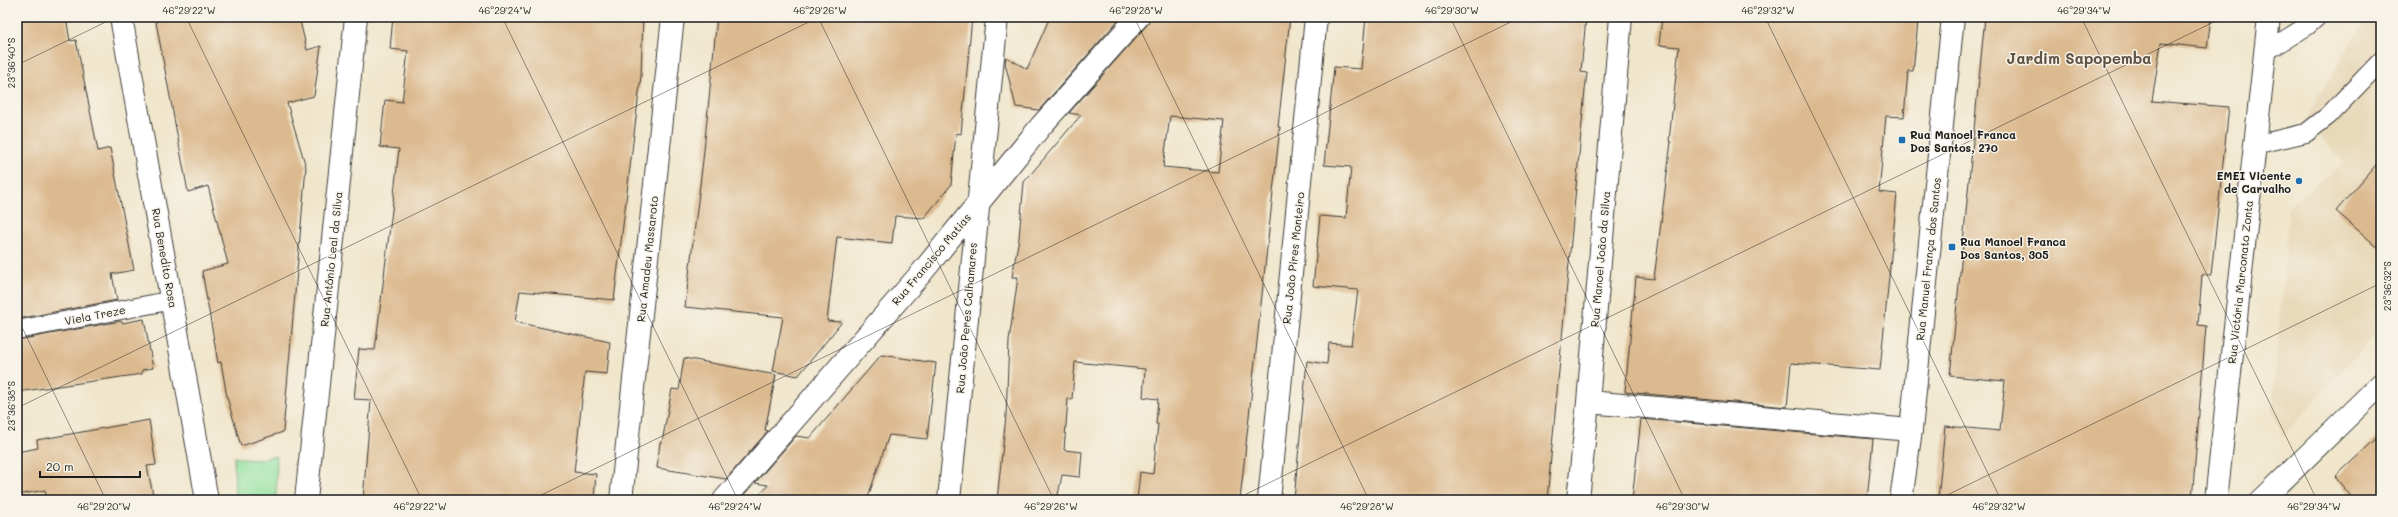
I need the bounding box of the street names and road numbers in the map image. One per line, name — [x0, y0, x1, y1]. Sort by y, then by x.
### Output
street label: Rua Manuel França dos Santos — [1912, 177, 1944, 341]
street label: Rua Antônio Leal da Silva — [316, 190, 346, 327]
street label: Rua Manoel João da Silva — [1587, 190, 1613, 328]
street label: Rua João Pires Monteiro — [1279, 191, 1307, 325]
street label: Rua Amadeu Massaroto — [633, 195, 661, 323]
street label: Rua Victória Marconato Zonta — [2224, 199, 2256, 365]
street label: Rua Benedito Rosa — [149, 207, 181, 309]
street label: Rua Francisco Matias — [888, 210, 974, 308]
street label: Rua João Peres Calhamares — [952, 242, 980, 394]
street label: Viela Treze — [63, 302, 127, 328]

